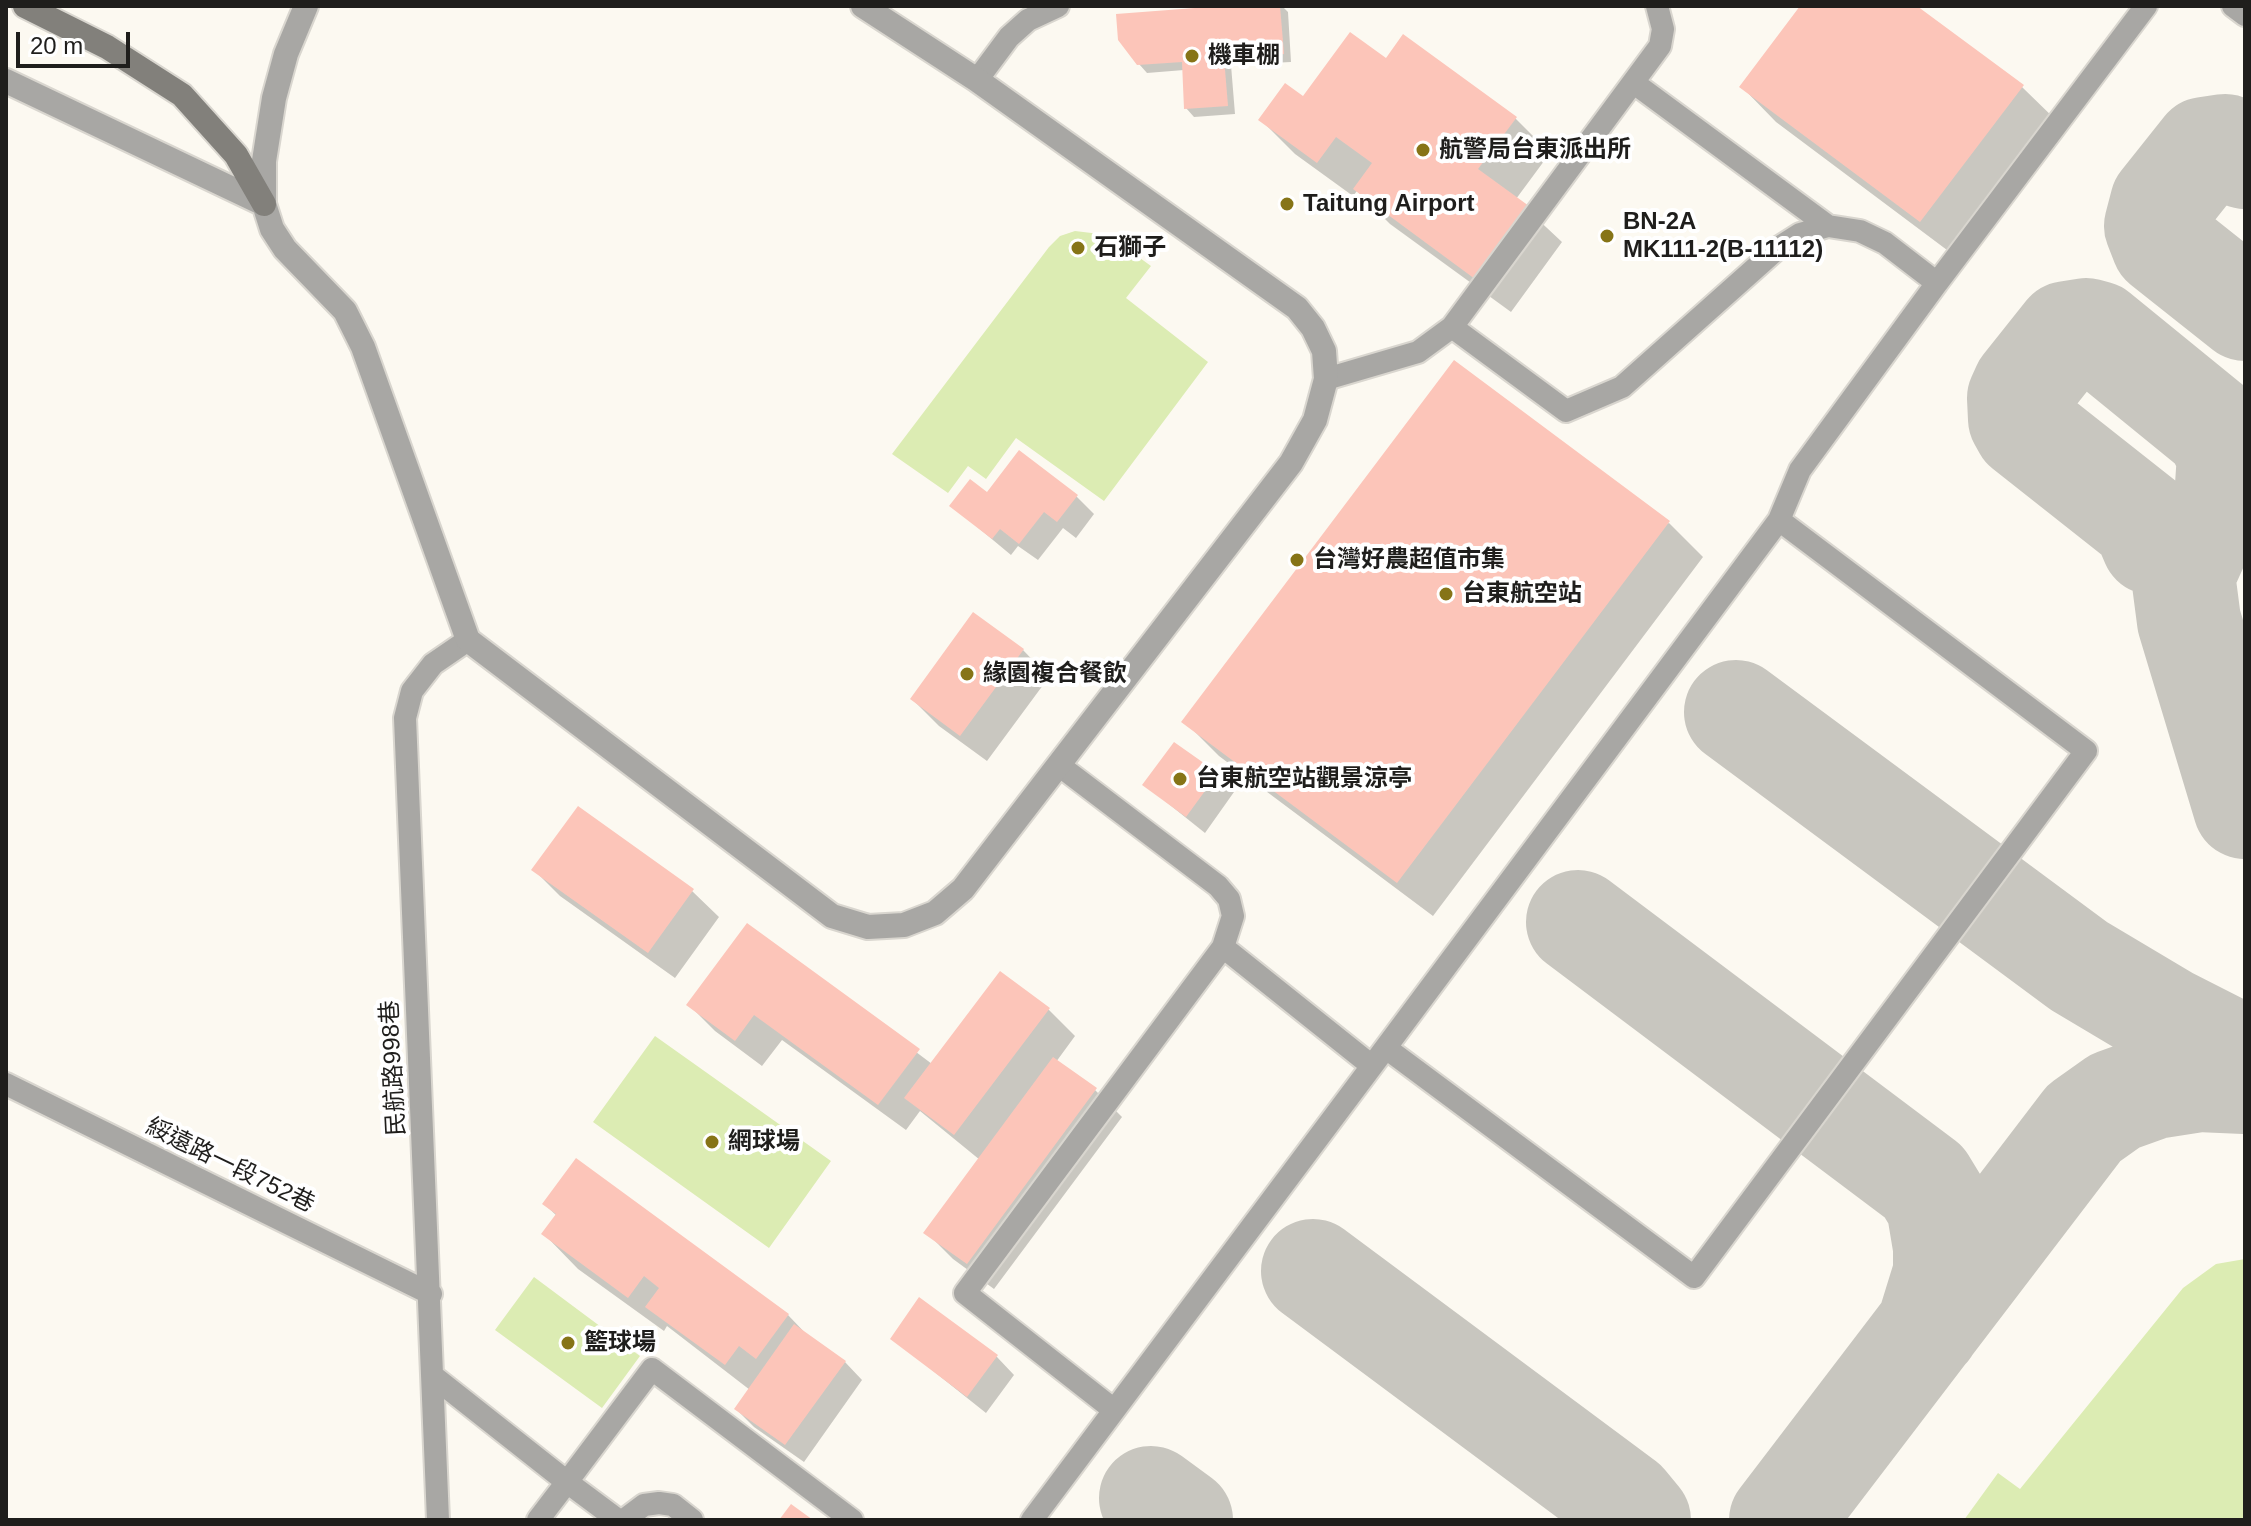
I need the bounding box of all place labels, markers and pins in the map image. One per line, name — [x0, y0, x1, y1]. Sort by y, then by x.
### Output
place label: 機車棚 — [1208, 42, 1280, 70]
marker: 機車棚 — [1183, 47, 1201, 65]
place label: 航警局台東派出所 — [1439, 136, 1631, 164]
marker: 航警局台東派出所 — [1414, 141, 1432, 159]
place label: Taitung Airport — [1303, 190, 1475, 218]
marker: Taitung Airport — [1278, 195, 1296, 213]
place label: BN-2A MK111-2(B-11112) — [1623, 208, 1823, 264]
marker: BN-2A MK111-2(B-11112) — [1598, 227, 1616, 245]
place label: 石獅子 — [1094, 234, 1166, 262]
marker: 石獅子 — [1069, 239, 1087, 257]
place label: 台灣好農超值市集 — [1313, 546, 1505, 574]
marker: 台灣好農超值市集 — [1288, 551, 1306, 569]
place label: 台東航空站 — [1462, 580, 1582, 608]
marker: 台東航空站 — [1437, 585, 1455, 603]
place label: 緣園複合餐飲 — [983, 660, 1127, 688]
marker: 緣園複合餐飲 — [958, 665, 976, 683]
place label: 台東航空站觀景涼亭 — [1196, 765, 1412, 793]
marker: 台東航空站觀景涼亭 — [1171, 770, 1189, 788]
place label: 網球場 — [728, 1128, 800, 1156]
marker: 網球場 — [703, 1133, 721, 1151]
place label: 籃球場 — [584, 1329, 656, 1357]
marker: 籃球場 — [559, 1334, 577, 1352]

